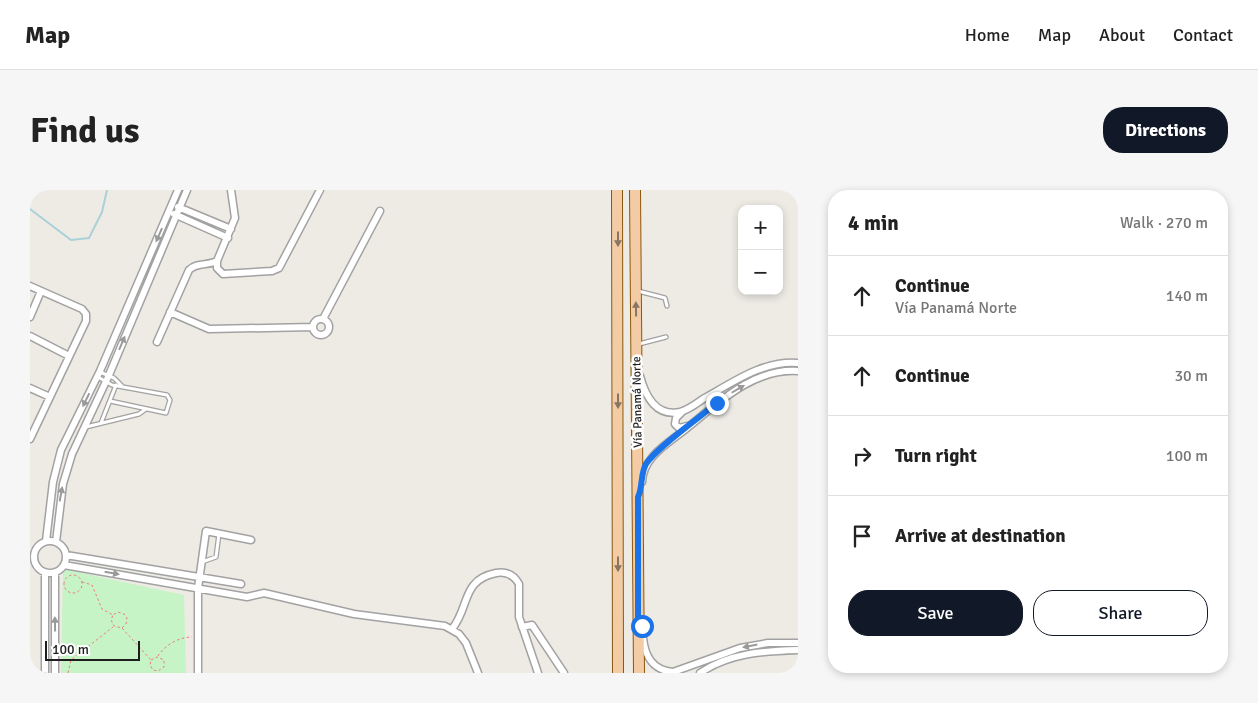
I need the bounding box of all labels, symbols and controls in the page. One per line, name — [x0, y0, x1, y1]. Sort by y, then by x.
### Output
text: Map — [25, 20, 70, 50]
text: Home — [965, 24, 1010, 46]
text: Map — [1038, 24, 1071, 46]
text: About — [1099, 24, 1145, 46]
text: Contact — [1173, 24, 1233, 46]
button: Directions — [1103, 107, 1228, 153]
text: Find us — [30, 109, 140, 152]
map controls — [738, 205, 783, 295]
button: + — [738, 205, 783, 250]
text: 4 min — [848, 210, 899, 236]
text: Walk · 270 m — [1120, 213, 1208, 233]
one-way arrow — [155, 228, 163, 242]
one-way arrow — [614, 231, 622, 247]
button: − — [738, 250, 783, 295]
text: Continue — [895, 274, 970, 298]
icon: ahead — [848, 282, 876, 310]
text: 140 m — [1166, 286, 1208, 306]
text: Vía Panamá Norte — [895, 298, 1017, 318]
one-way arrow — [631, 301, 639, 317]
one-way arrow — [118, 335, 126, 350]
street label: Vía Panamá Norte — [629, 356, 646, 448]
icon: ahead — [848, 362, 876, 390]
text: Continue — [895, 364, 970, 388]
text: 30 m — [1174, 366, 1208, 386]
one-way arrow — [731, 385, 744, 394]
one-way arrow — [82, 392, 90, 407]
route end — [706, 392, 729, 415]
one-way arrow — [614, 393, 622, 409]
icon: right — [848, 442, 876, 470]
text: Turn right — [895, 444, 977, 468]
text: 100 m — [1166, 446, 1208, 466]
one-way arrow — [57, 485, 65, 501]
icon: arrive — [848, 522, 876, 550]
text: Arrive at destination — [895, 524, 1066, 548]
one-way arrow — [614, 556, 622, 572]
one-way arrow — [104, 570, 120, 578]
button: Save — [848, 590, 1023, 636]
button: Share — [1033, 590, 1208, 636]
route start — [631, 615, 654, 638]
one-way arrow — [51, 616, 59, 632]
scale bar — [45, 638, 140, 661]
text: 100 m — [52, 641, 89, 658]
one-way arrow — [741, 643, 757, 651]

